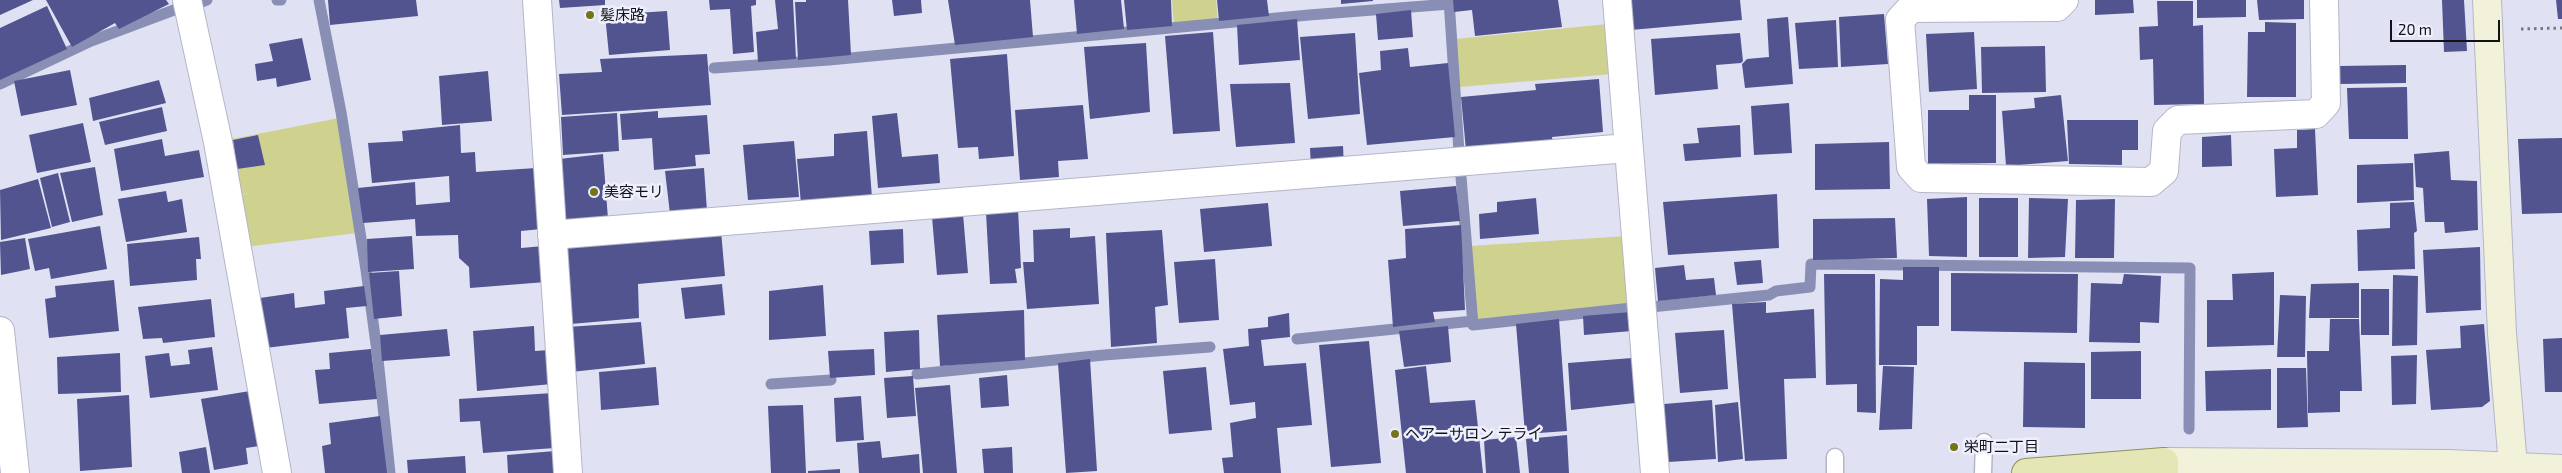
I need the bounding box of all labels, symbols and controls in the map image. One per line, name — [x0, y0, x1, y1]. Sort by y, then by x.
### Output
place label: 髪床路 — [600, 6, 645, 24]
marker: 髪床路 — [584, 9, 596, 21]
scale bar — [2392, 10, 2502, 42]
text: 20 m — [2398, 20, 2432, 38]
place label: 美容モリ — [604, 183, 664, 201]
marker: 美容モリ — [588, 186, 600, 198]
place label: ヘアーサロン テライ — [1405, 425, 1542, 443]
marker: ヘアーサロン テライ — [1389, 428, 1401, 440]
place label: 栄町二丁目 — [1964, 438, 2039, 456]
marker: 栄町二丁目 — [1948, 441, 1960, 453]

